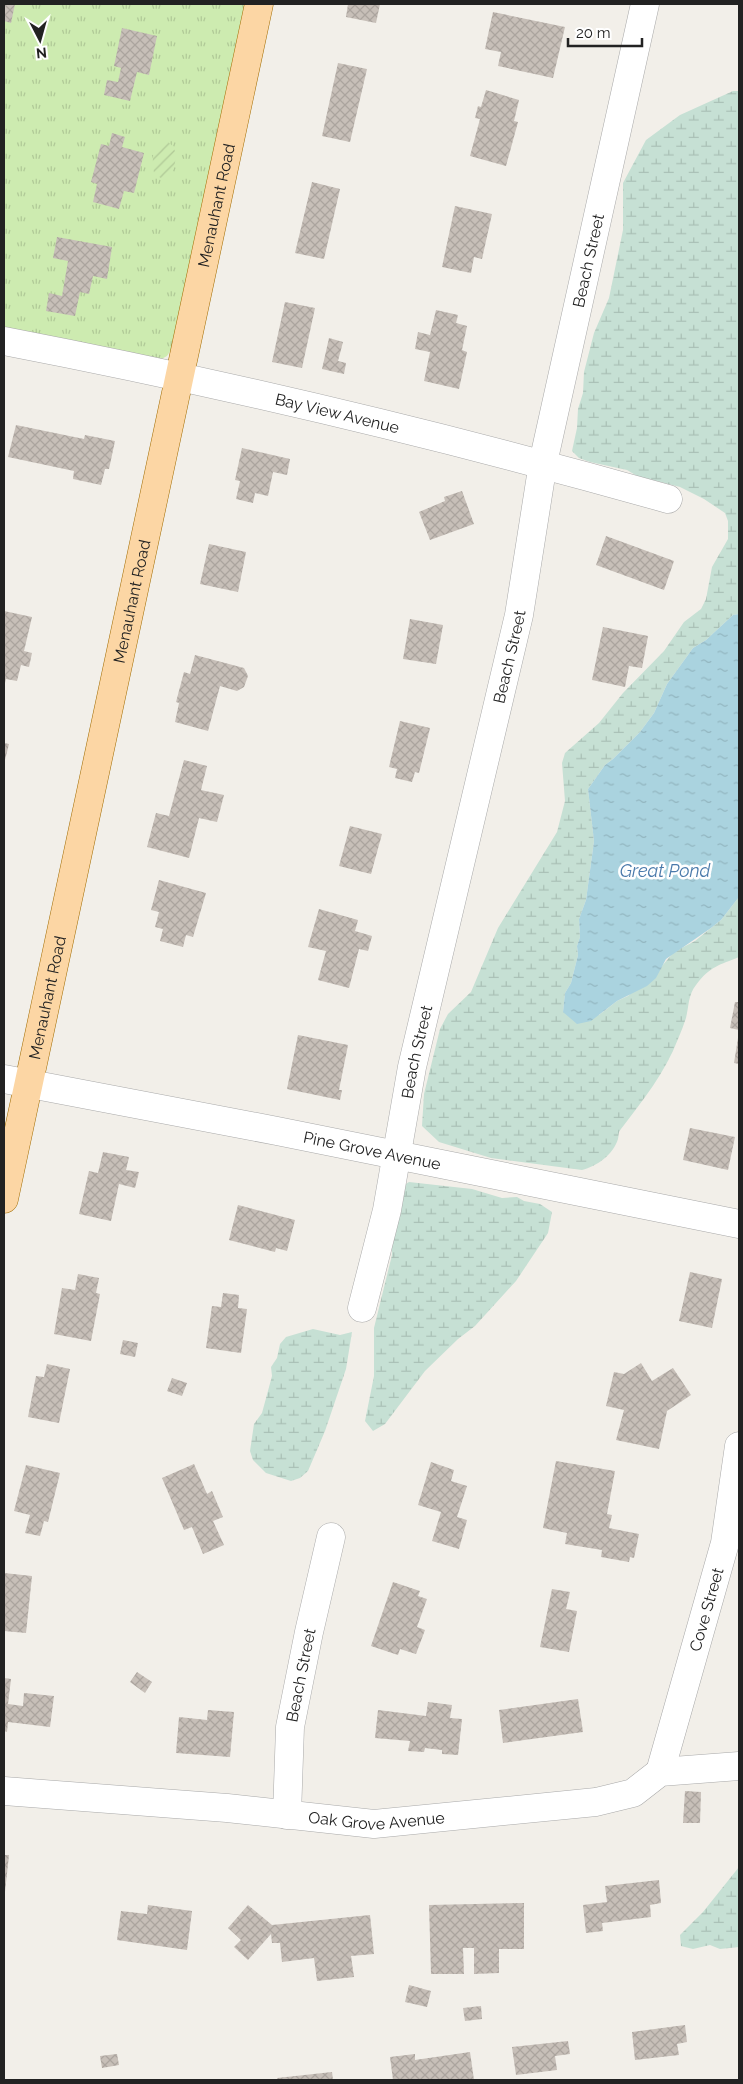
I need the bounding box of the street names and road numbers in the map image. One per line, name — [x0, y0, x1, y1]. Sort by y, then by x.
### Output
street label: Menauhant Road — [194, 142, 238, 269]
street label: Beach Street — [568, 211, 608, 309]
street label: Bay View Avenue — [273, 389, 401, 437]
street label: Menauhant Road — [109, 538, 154, 665]
street label: Beach Street — [489, 608, 529, 705]
street label: Menauhant Road — [25, 934, 69, 1061]
street label: Beach Street — [397, 1002, 436, 1100]
street label: Pine Grove Avenue — [302, 1127, 443, 1173]
street label: Cove Street — [685, 1565, 727, 1654]
street label: Beach Street — [282, 1626, 319, 1724]
street label: Oak Grove Avenue — [307, 1807, 445, 1834]

